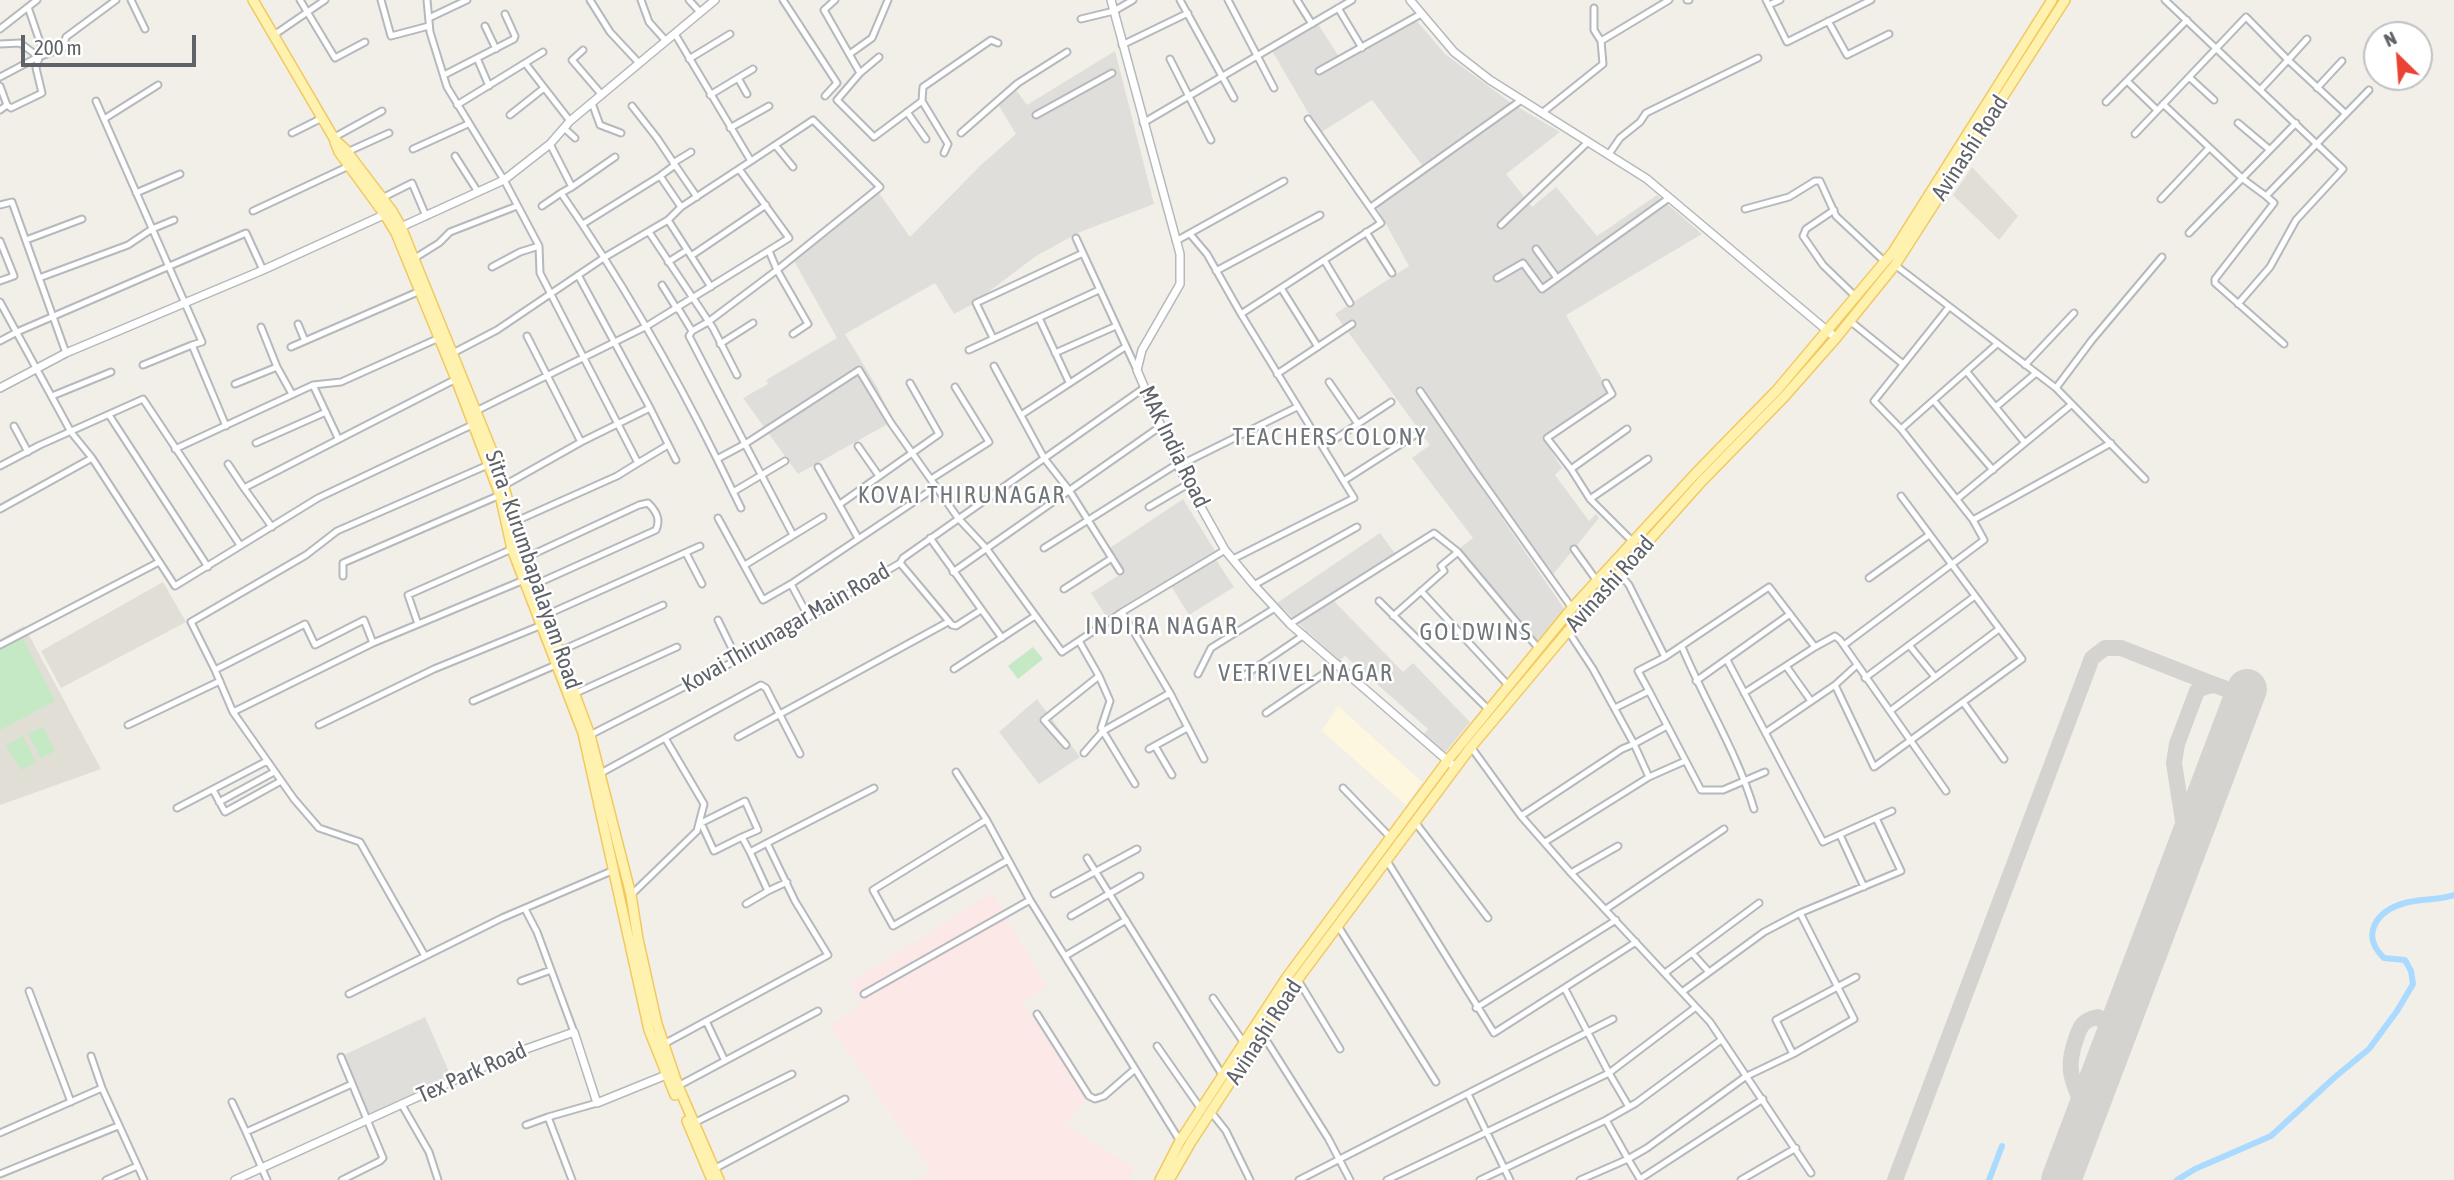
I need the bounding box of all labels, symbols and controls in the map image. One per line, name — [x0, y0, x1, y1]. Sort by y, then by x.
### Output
scale bar — [24, 21, 200, 65]
north arrow — [2363, 21, 2433, 91]
text: N — [2380, 26, 2400, 51]
text: 200 m — [34, 35, 82, 59]
street label: Avinashi Road — [1926, 90, 2014, 206]
street label: MAK India Road — [1133, 382, 1215, 512]
district label: TEACHERS COLONY — [1234, 423, 1426, 451]
street label: Sitra - Kurumbapalayam Road — [479, 447, 587, 693]
district label: KOVAI THIRUNAGAR — [860, 481, 1064, 509]
street label: Avinashi Road — [1560, 530, 1660, 638]
street label: Kovai Thirunagar Main Road — [677, 557, 895, 699]
district label: INDIRA NAGAR — [1087, 612, 1237, 640]
district label: GOLDWINS — [1421, 618, 1531, 646]
district label: VETRIVEL NAGAR — [1220, 659, 1392, 687]
street label: Avinashi Road — [1220, 974, 1308, 1090]
street label: Tex Park Road — [413, 1037, 531, 1109]

